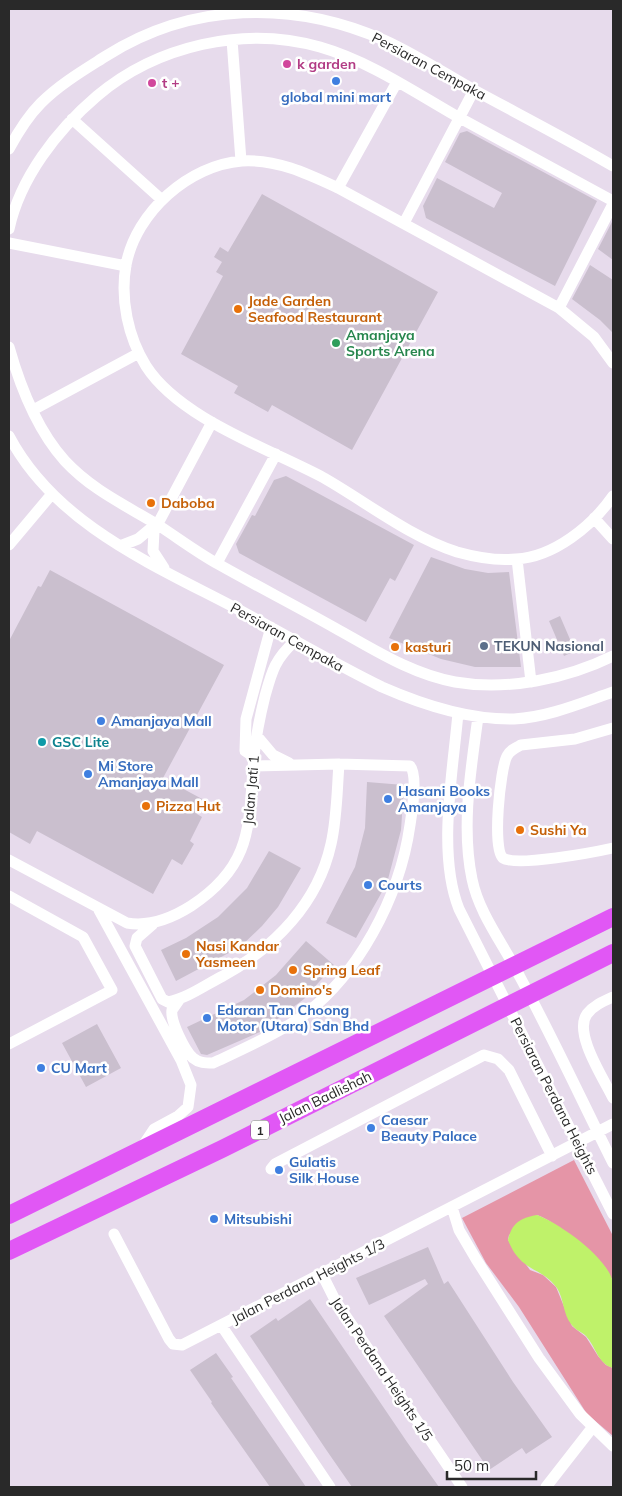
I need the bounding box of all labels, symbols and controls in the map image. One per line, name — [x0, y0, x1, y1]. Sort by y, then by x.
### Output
street label: Persiaran Cempaka — [369, 28, 489, 104]
place label: k garden — [297, 55, 356, 73]
marker: k garden — [281, 58, 293, 70]
place label: t + — [162, 74, 180, 92]
marker: global mini mart — [330, 75, 342, 87]
marker: t + — [146, 77, 158, 89]
place label: global mini mart — [281, 88, 392, 106]
place label: Jade Garden Seafood Restaurant — [248, 292, 383, 326]
marker: Jade Garden Seafood Restaurant — [232, 303, 244, 315]
place label: Amanjaya Sports Arena — [346, 326, 435, 360]
marker: Amanjaya Sports Arena — [330, 337, 342, 349]
place label: Daboba — [161, 494, 215, 512]
marker: Daboba — [145, 497, 157, 509]
street label: Persiaran Cempaka — [227, 598, 347, 676]
place label: TEKUN Nasional — [494, 637, 604, 655]
place label: kasturi — [405, 638, 451, 656]
marker: TEKUN Nasional — [478, 640, 490, 652]
marker: kasturi — [389, 641, 401, 653]
place label: Amanjaya Mall — [111, 712, 212, 730]
marker: Amanjaya Mall — [95, 715, 107, 727]
place label: GSC Lite — [52, 733, 110, 751]
marker: GSC Lite — [36, 736, 48, 748]
street label: Jalan Jati 1 — [239, 754, 263, 826]
place label: Mi Store Amanjaya Mall — [98, 757, 199, 791]
marker: Mi Store Amanjaya Mall — [82, 768, 94, 780]
place label: Hasani Books Amanjaya — [398, 782, 490, 816]
marker: Hasani Books Amanjaya — [382, 793, 394, 805]
place label: Pizza Hut — [156, 797, 221, 815]
marker: Pizza Hut — [140, 800, 152, 812]
place label: Sushi Ya — [530, 821, 587, 839]
marker: Sushi Ya — [514, 824, 526, 836]
place label: Courts — [378, 876, 422, 894]
marker: Courts — [362, 879, 374, 891]
place label: Nasi Kandar Yasmeen — [195, 937, 280, 971]
marker: Nasi Kandar Yasmeen — [180, 948, 192, 960]
place label: Spring Leaf — [303, 961, 381, 979]
marker: Spring Leaf — [287, 964, 299, 976]
place label: Domino's — [270, 981, 332, 999]
marker: Domino's — [254, 984, 266, 996]
place label: Edaran Tan Choong Motor (Utara) Sdn Bhd — [217, 1001, 369, 1035]
marker: Edaran Tan Choong Motor (Utara) Sdn Bhd — [201, 1012, 213, 1024]
street label: Persiaran Perdana Heights — [506, 1014, 602, 1178]
place label: CU Mart — [51, 1059, 108, 1077]
marker: CU Mart — [35, 1062, 47, 1074]
street label: Jalan Badlishah — [276, 1067, 374, 1127]
place label: Caesar Beauty Palace — [381, 1111, 477, 1145]
road number: 1 — [251, 1120, 269, 1140]
marker: Caesar Beauty Palace — [365, 1122, 377, 1134]
place label: Gulatis Silk House — [289, 1153, 359, 1187]
marker: Gulatis Silk House — [273, 1164, 285, 1176]
place label: Mitsubishi — [224, 1210, 292, 1228]
marker: Mitsubishi — [208, 1213, 220, 1225]
street label: Jalan Perdana Heights 1/3 — [228, 1234, 388, 1328]
street label: Jalan Perdana Heights 1/5 — [327, 1294, 437, 1444]
scale bar — [447, 1448, 536, 1480]
text: 50 m — [454, 1456, 489, 1475]

